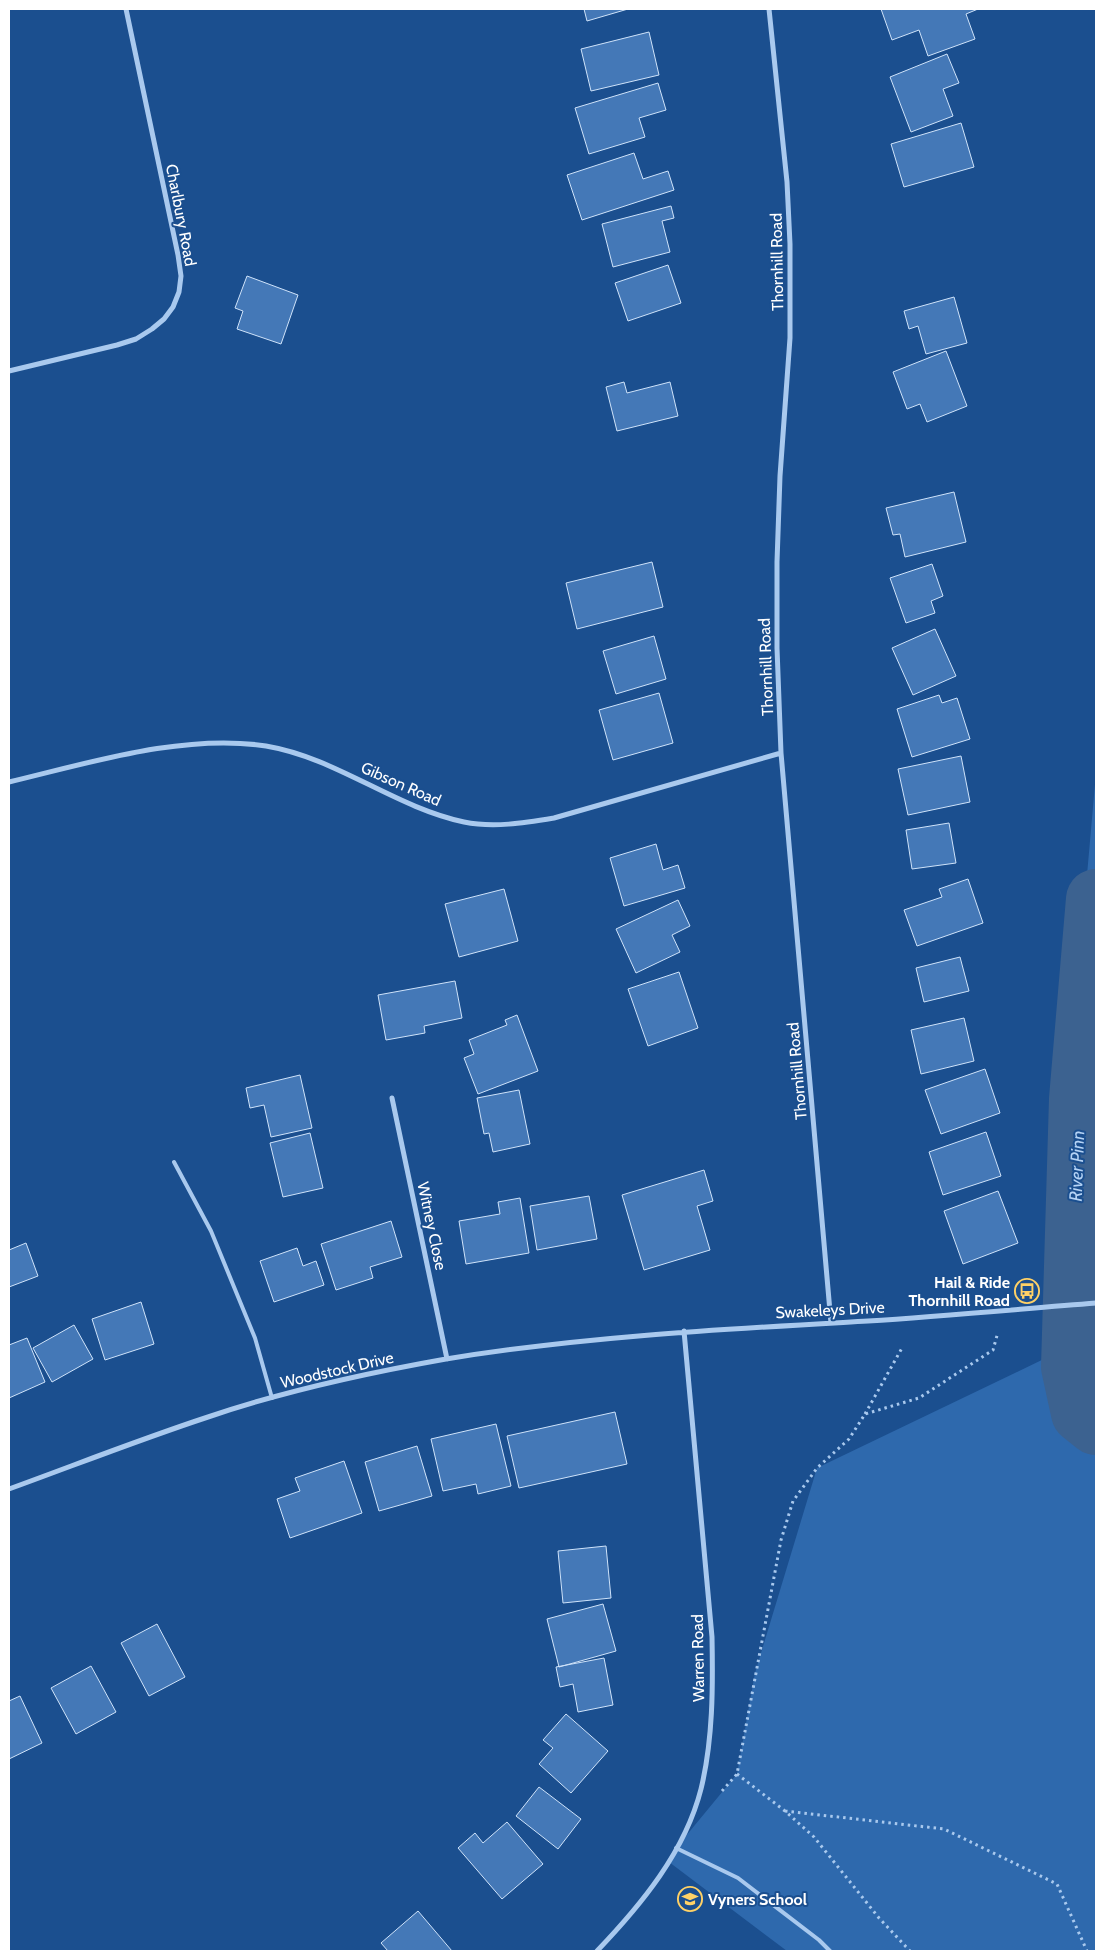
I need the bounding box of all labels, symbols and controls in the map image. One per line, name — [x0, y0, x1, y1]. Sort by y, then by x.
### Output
street label: Charlbury Road — [162, 162, 200, 268]
street label: Thornhill Road — [767, 213, 787, 311]
street label: Thornhill Road — [755, 618, 777, 716]
street label: Gibson Road — [358, 758, 444, 810]
street label: Thornhill Road — [783, 1021, 811, 1121]
water label: River Pinn — [1065, 1130, 1089, 1202]
street label: Witney Close — [413, 1180, 451, 1272]
place label: Hail & Ride Thornhill Road — [909, 1273, 1010, 1310]
bus stop icon: Hail & Ride Thornhill Road — [1014, 1278, 1040, 1304]
street label: Swakeleys Drive — [775, 1298, 885, 1322]
street label: Woodstock Drive — [279, 1348, 395, 1392]
street label: Warren Road — [688, 1614, 708, 1702]
school or university icon: Vyners School — [677, 1886, 703, 1912]
place label: Vyners School — [708, 1890, 807, 1909]

